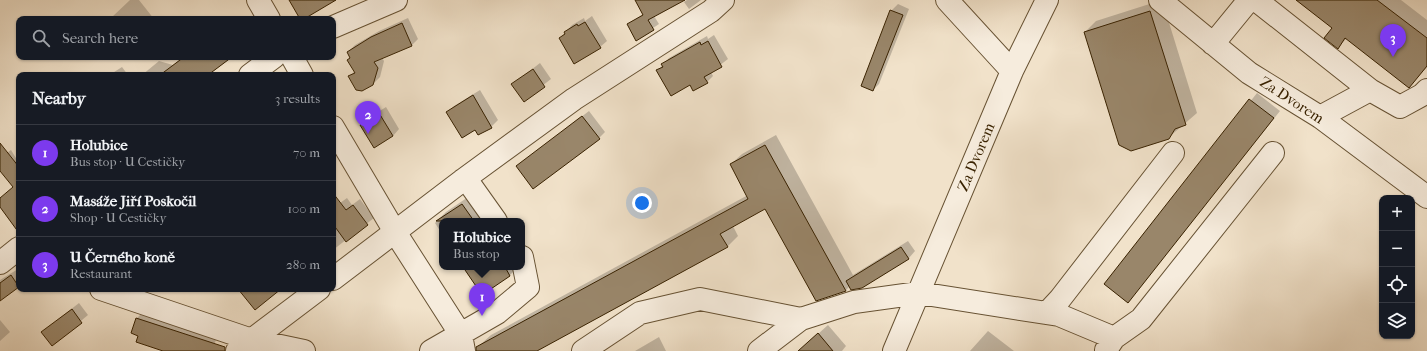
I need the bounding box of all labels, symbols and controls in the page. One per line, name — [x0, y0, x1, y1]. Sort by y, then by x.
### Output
search box — [16, 16, 336, 60]
pin: 3 — [1380, 24, 1406, 57]
icon: search — [30, 27, 52, 49]
text: Search here — [62, 29, 138, 47]
street label: Za Dvorem — [1257, 73, 1328, 128]
text: Nearby — [32, 88, 86, 108]
text: 3 results — [275, 91, 320, 106]
pin: 2 — [355, 101, 381, 134]
street label: Za Dvorem — [954, 120, 999, 194]
text: Holubice — [70, 136, 128, 154]
text: 1 — [43, 145, 47, 160]
text: 70 m — [293, 145, 320, 160]
text: Bus stop · U Cestičky — [70, 154, 185, 169]
text: Masáže Jiří Poskočil — [70, 192, 196, 210]
your location — [632, 193, 652, 213]
map controls — [1379, 195, 1415, 339]
button: + — [1379, 195, 1415, 231]
text: 2 — [42, 201, 48, 216]
text: 100 m — [287, 201, 320, 216]
text: Shop · U Cestičky — [70, 210, 166, 225]
popup — [439, 218, 525, 270]
text: Holubice — [453, 228, 511, 246]
button: − — [1379, 231, 1415, 267]
text: Bus stop — [453, 246, 500, 261]
text: U Černého koně — [70, 248, 175, 266]
text: 3 — [42, 257, 48, 272]
text: 280 m — [286, 257, 320, 272]
text: Restaurant — [70, 266, 132, 281]
button: locate — [1379, 267, 1415, 303]
pin: 1 — [469, 283, 495, 316]
button: layers — [1379, 303, 1415, 339]

